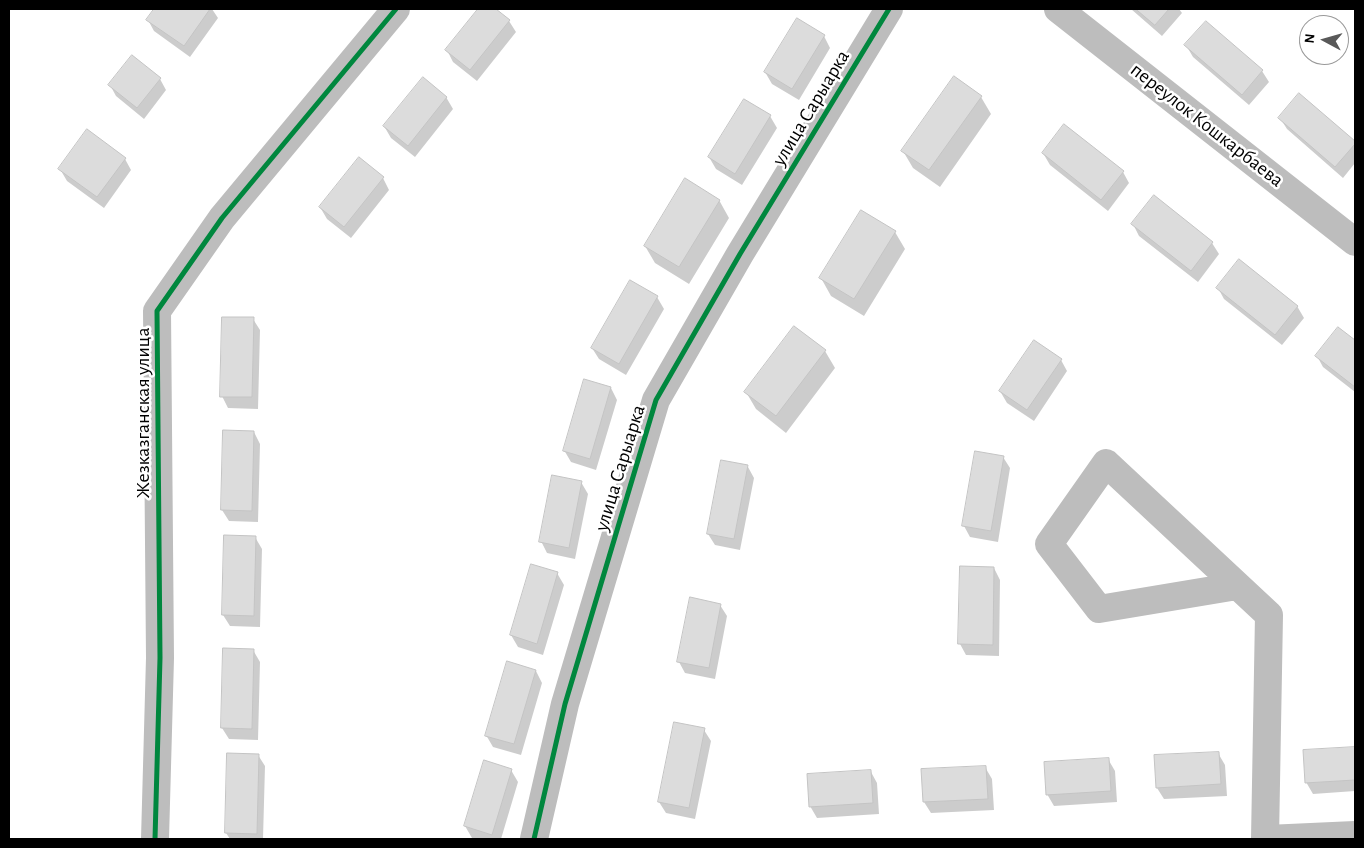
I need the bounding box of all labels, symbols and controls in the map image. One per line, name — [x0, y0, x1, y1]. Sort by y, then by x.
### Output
north arrow — [1299, 15, 1349, 65]
text: N — [1303, 33, 1318, 44]
street label: улица Сарыарка — [767, 46, 855, 170]
street label: переулок Кошкарбаева — [1126, 58, 1288, 192]
street label: Жезказганская улица — [131, 327, 155, 499]
street label: улица Сарыарка — [589, 402, 651, 534]

